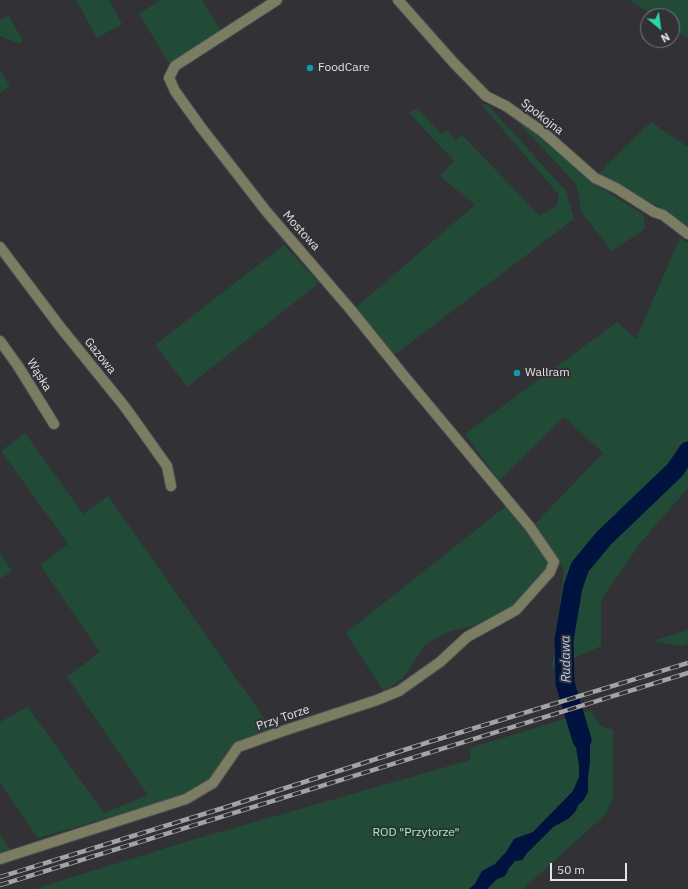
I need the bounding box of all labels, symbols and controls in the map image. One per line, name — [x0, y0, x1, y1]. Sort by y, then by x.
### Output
north arrow — [640, 8, 680, 48]
text: N — [658, 30, 672, 46]
place label: FoodCare — [318, 61, 370, 75]
marker: FoodCare — [305, 63, 315, 73]
street label: Spokojna — [518, 96, 566, 138]
street label: Mostowa — [279, 208, 323, 254]
street label: Gazowa — [81, 335, 119, 377]
street label: Wąska — [23, 356, 55, 394]
place label: Wallram — [525, 366, 570, 380]
marker: Wallram — [512, 368, 522, 378]
water label: Rudawa — [558, 635, 574, 683]
street label: Przy Torze — [255, 702, 311, 734]
park label: ROD "Przytorze" — [372, 826, 460, 840]
scale bar — [552, 855, 629, 881]
text: 50 m — [557, 862, 585, 877]

